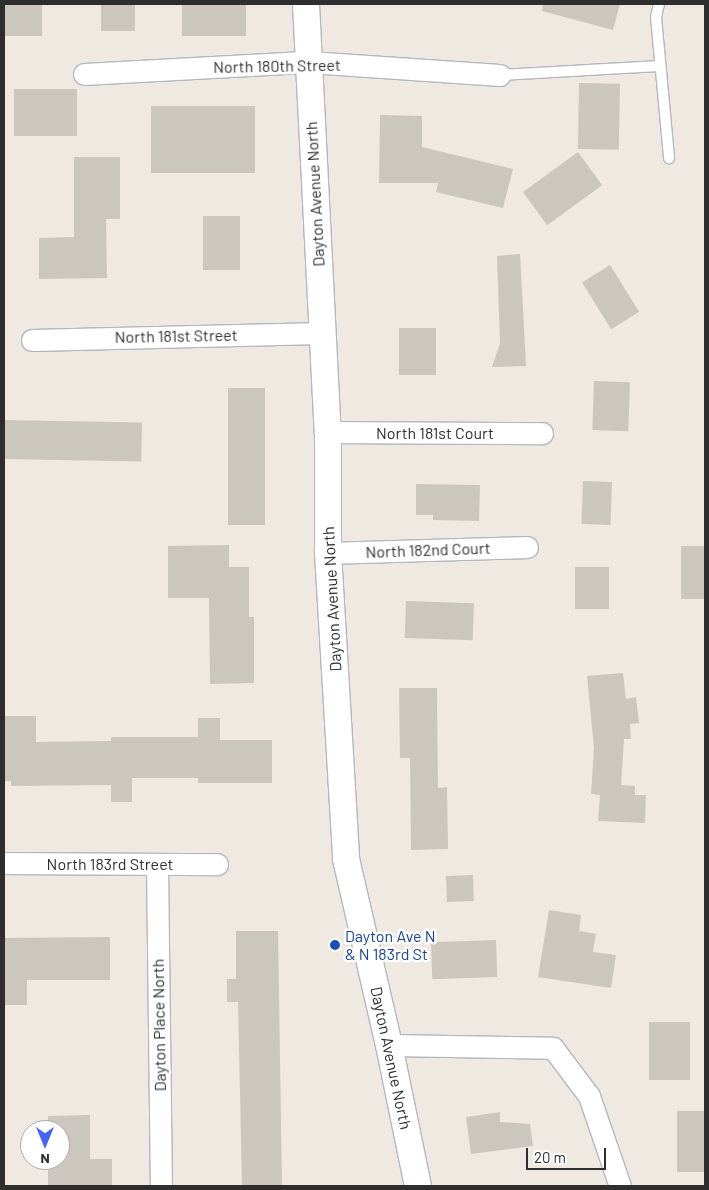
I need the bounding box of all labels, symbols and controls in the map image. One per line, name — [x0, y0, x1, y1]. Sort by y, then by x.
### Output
street label: North 180th Street — [213, 55, 341, 77]
street label: Dayton Avenue North — [302, 121, 328, 267]
street label: North 181st Street — [114, 325, 238, 347]
street label: North 181st Court — [376, 423, 494, 443]
street label: Dayton Avenue North — [319, 526, 345, 672]
street label: North 182nd Court — [365, 538, 491, 562]
street label: North 183rd Street — [47, 854, 173, 874]
place label: Dayton Ave N & N 183rd St — [345, 926, 436, 964]
marker: Dayton Ave N & N 183rd St — [329, 939, 341, 951]
street label: Dayton Place North — [148, 958, 170, 1092]
street label: Dayton Avenue North — [366, 985, 416, 1131]
north arrow — [20, 1120, 70, 1170]
scale bar — [529, 1138, 609, 1170]
text: 20 m — [534, 1148, 566, 1166]
text: N — [40, 1151, 50, 1168]

